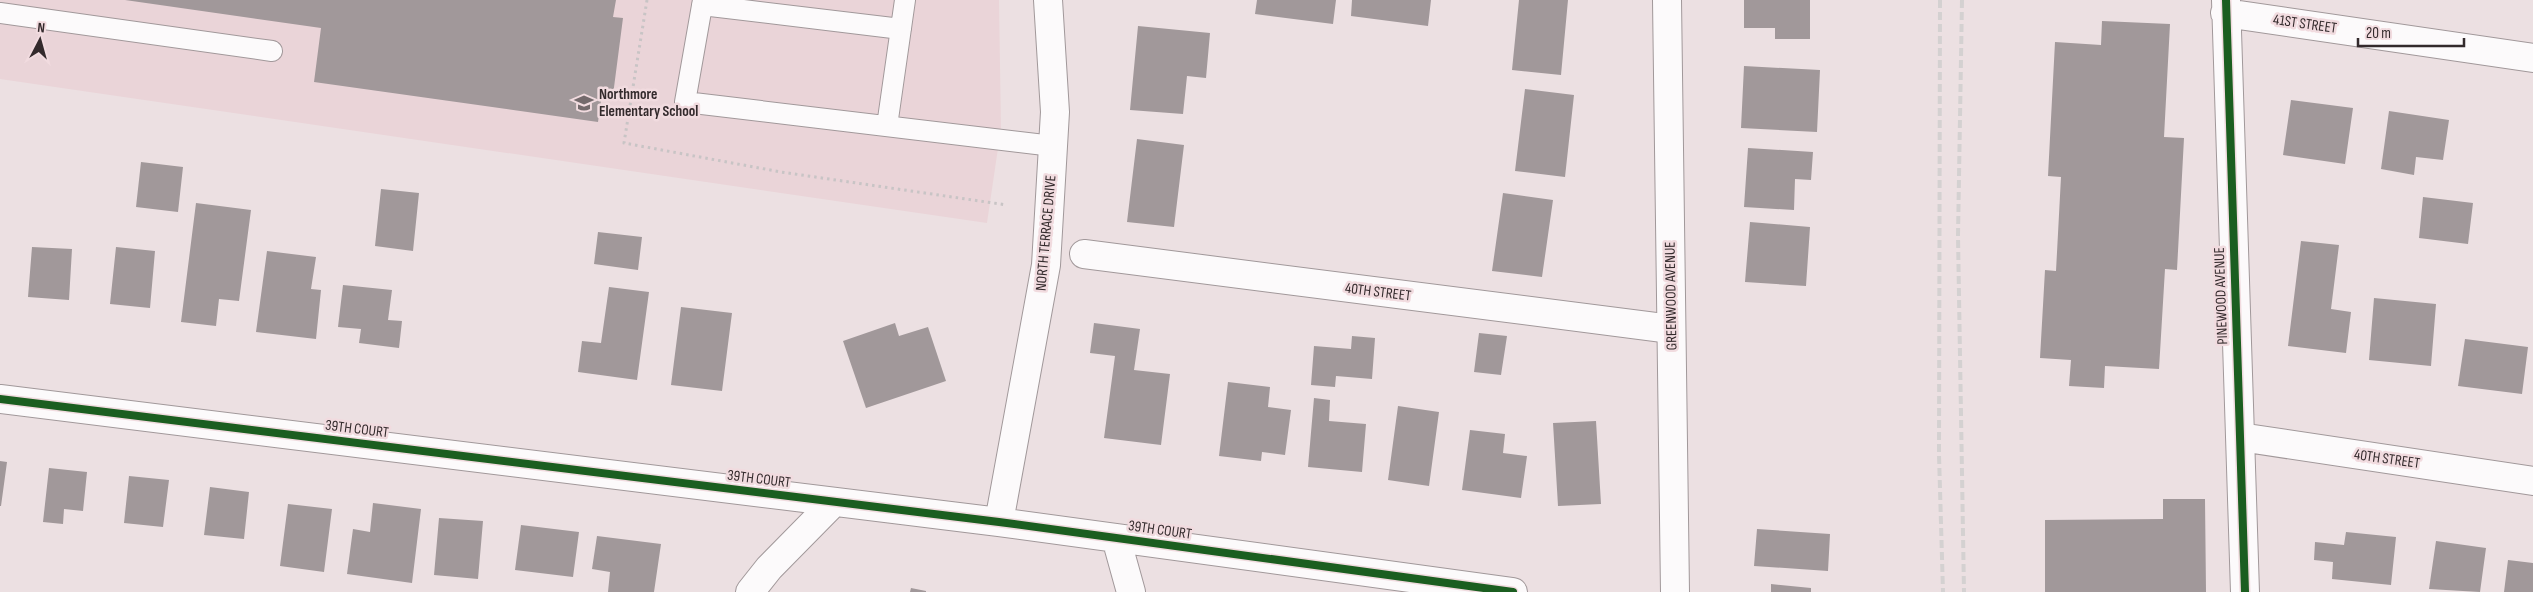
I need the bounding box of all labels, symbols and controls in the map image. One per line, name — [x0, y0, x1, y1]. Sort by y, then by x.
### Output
street label: 41ST STREET — [2272, 10, 2338, 38]
north arrow — [15, 15, 65, 65]
scale bar — [2358, 15, 2464, 47]
text: N — [37, 19, 46, 36]
text: 20 m — [2366, 24, 2391, 43]
place label: Northmore Elementary School — [599, 85, 698, 121]
school or university icon: Northmore Elementary School — [573, 92, 595, 114]
street label: NORTH TERRACE DRIVE — [1031, 174, 1061, 292]
street label: GREENWOOD AVENUE — [1661, 241, 1681, 351]
street label: PINEWOOD AVENUE — [2210, 247, 2232, 345]
street label: 40TH STREET — [1344, 279, 1412, 305]
street label: 39TH COURT — [324, 416, 390, 442]
street label: 40TH STREET — [2353, 445, 2421, 473]
street label: 39TH COURT — [726, 466, 792, 492]
street label: 39TH COURT — [1127, 516, 1193, 544]

